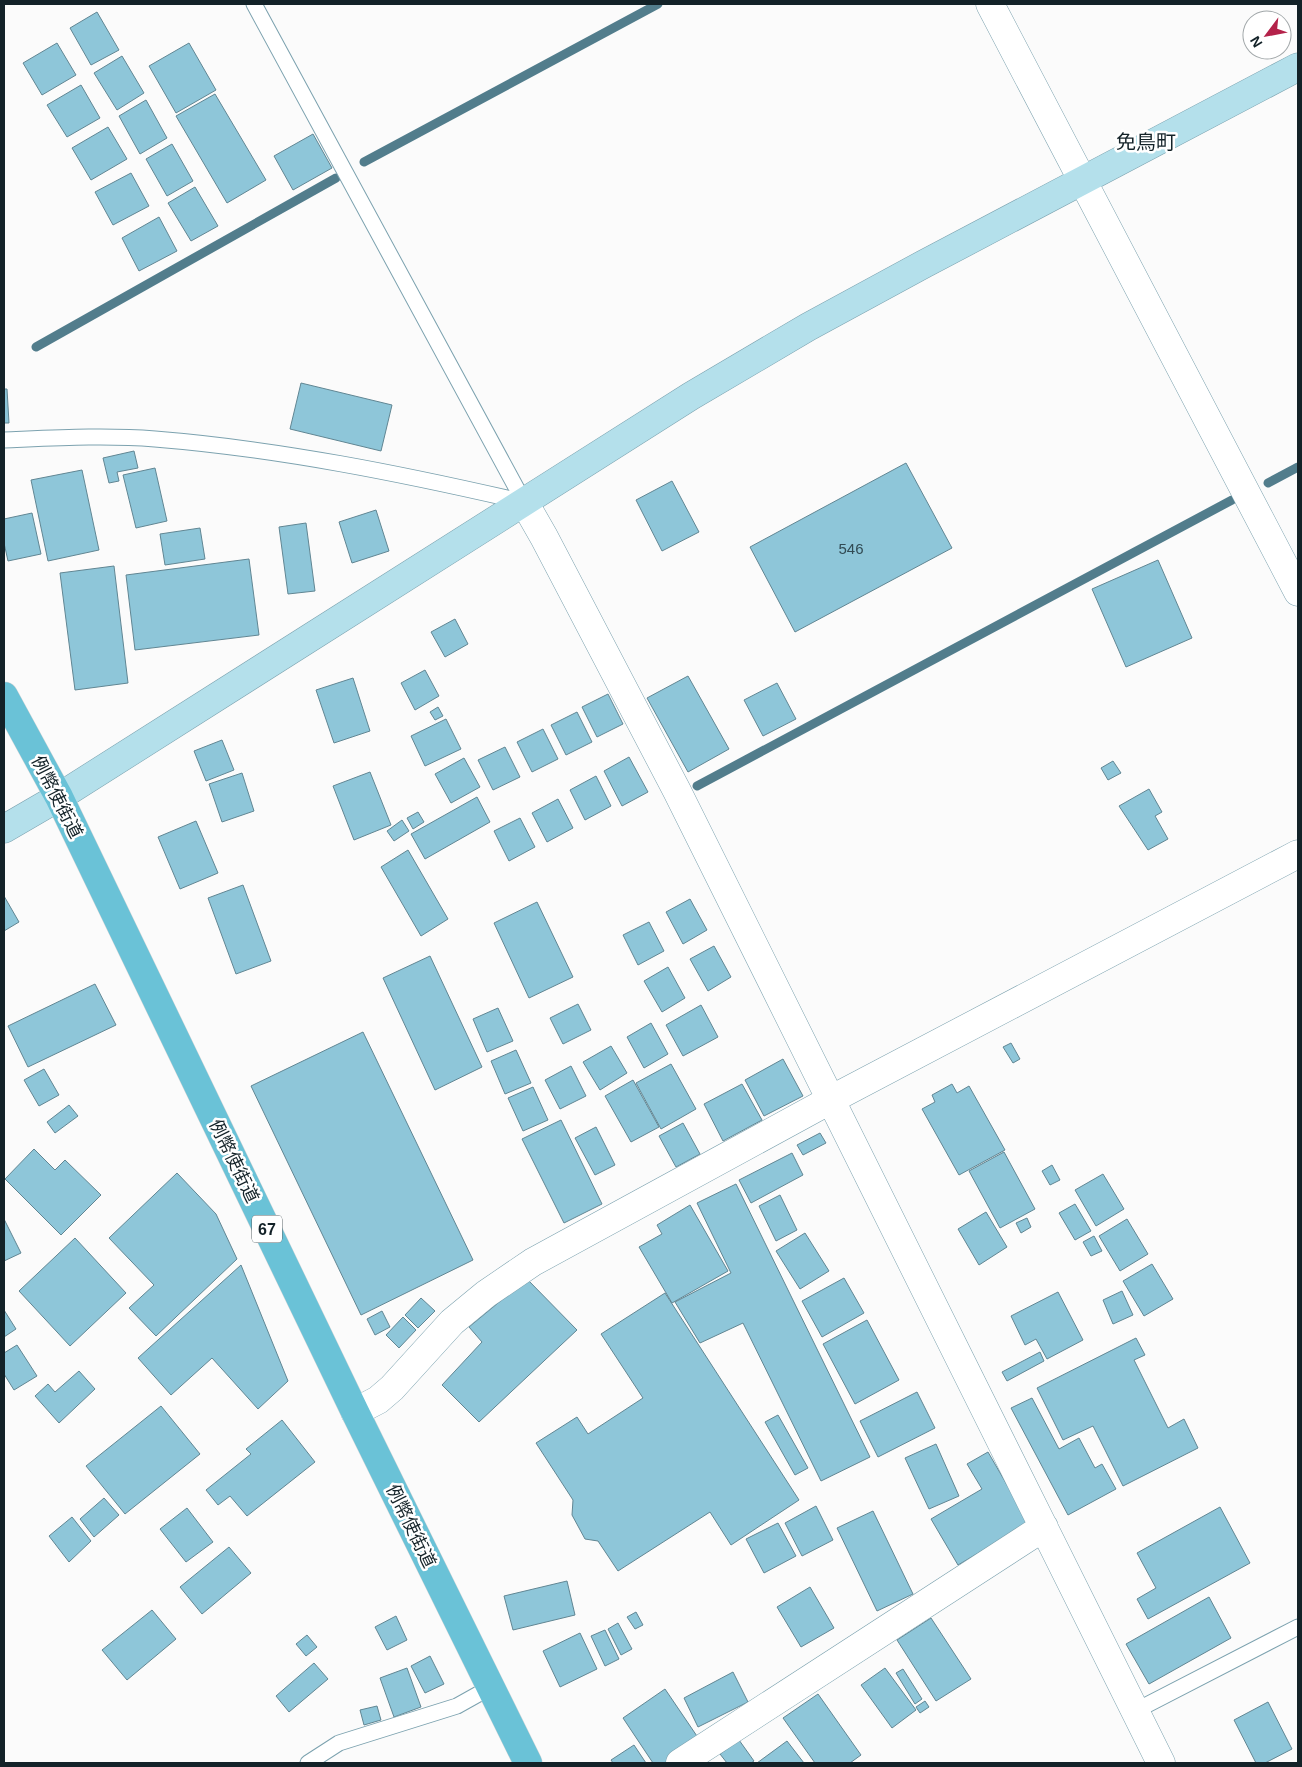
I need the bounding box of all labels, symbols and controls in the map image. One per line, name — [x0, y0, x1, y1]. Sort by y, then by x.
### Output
north arrow — [1242, 10, 1292, 60]
text: N — [1247, 33, 1265, 50]
district label: 免鳥町 — [1116, 131, 1176, 153]
house number: 546 — [838, 540, 864, 557]
street label: 例幣使街道 — [28, 752, 86, 842]
street label: 例幣使街道 — [205, 1116, 263, 1206]
road number: 67 — [252, 1216, 282, 1242]
street label: 例幣使街道 — [382, 1481, 440, 1571]

